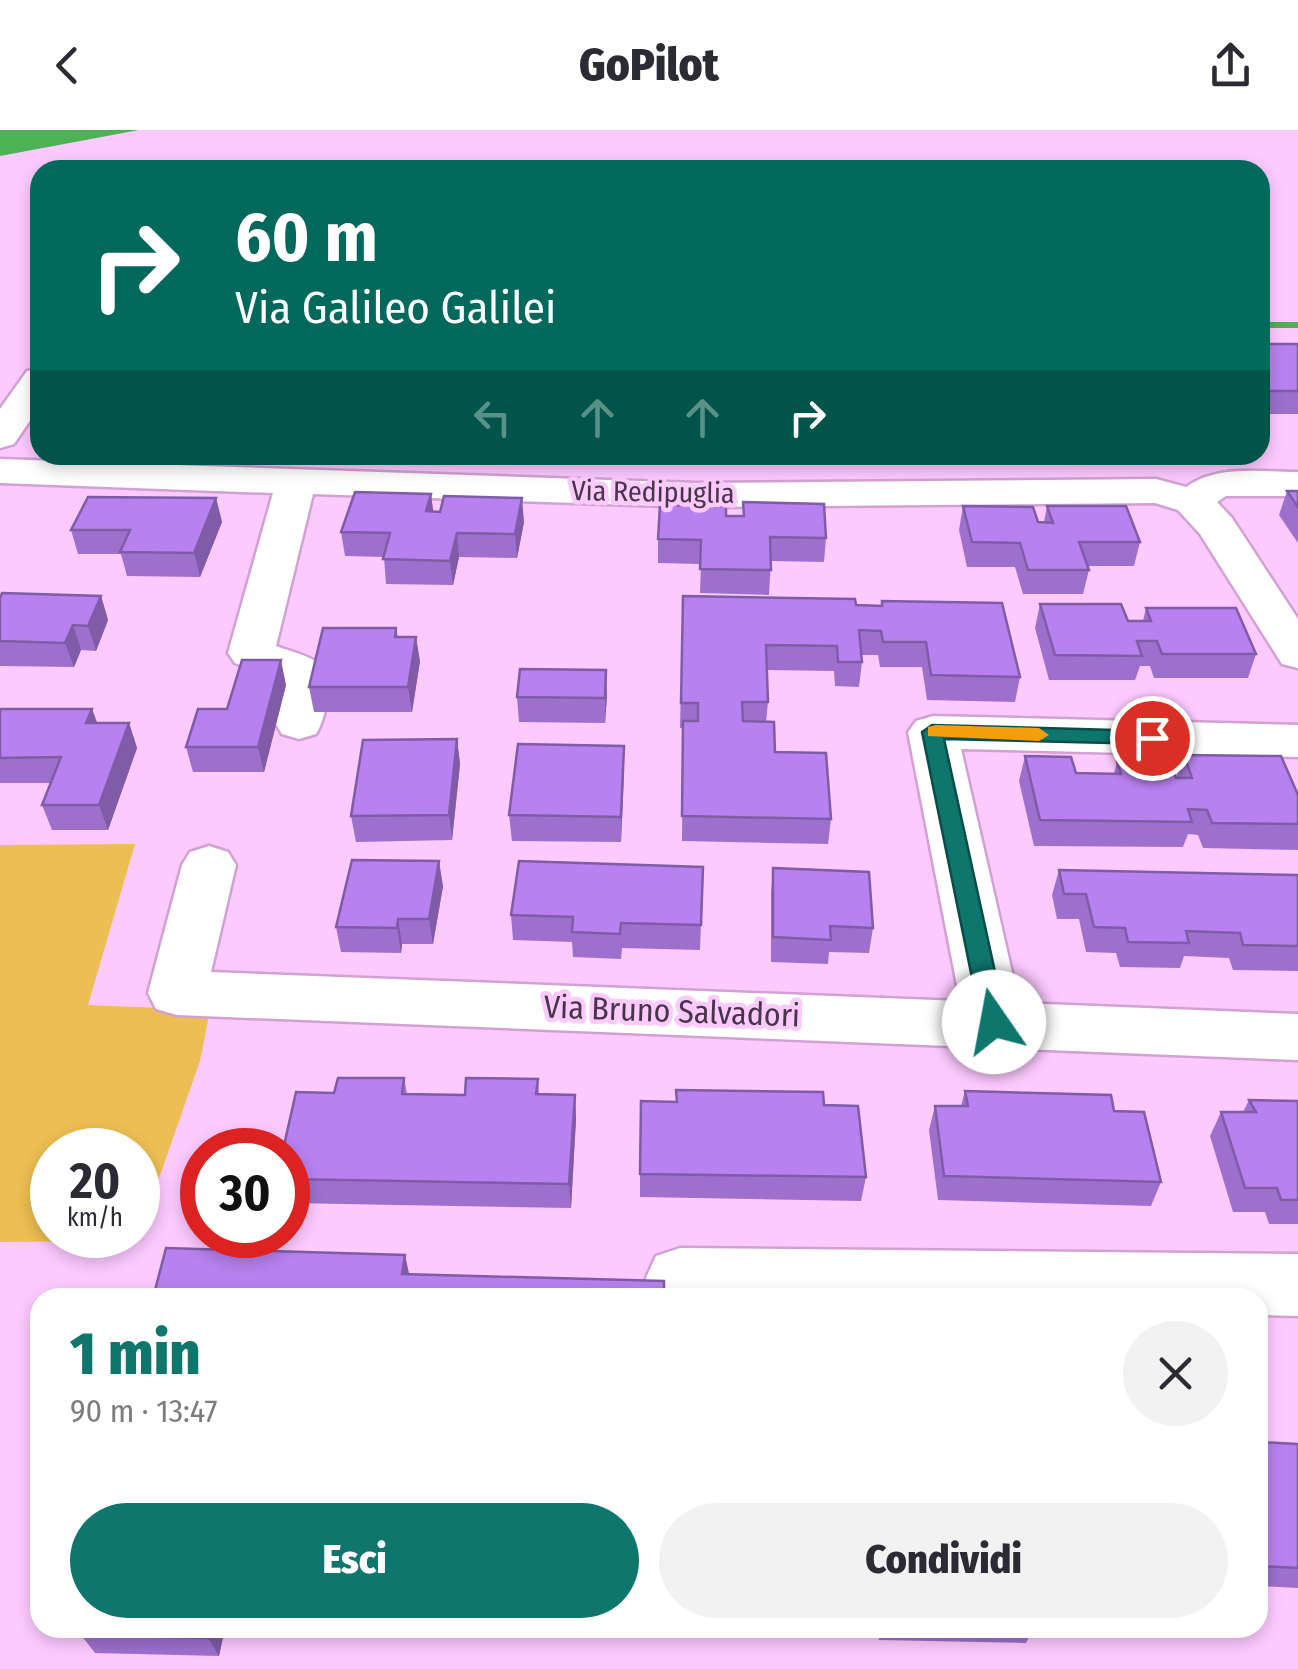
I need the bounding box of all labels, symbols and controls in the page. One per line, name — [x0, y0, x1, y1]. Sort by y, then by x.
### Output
icon: back — [40, 38, 95, 93]
text: GoPilot — [579, 38, 719, 92]
icon: share — [1203, 38, 1258, 93]
text: 60 m — [235, 196, 378, 280]
icon: right — [70, 200, 200, 330]
text: Via Galileo Galilei — [235, 281, 556, 335]
icon: left — [465, 390, 520, 445]
icon: ahead — [570, 390, 625, 445]
icon: ahead — [675, 390, 730, 445]
icon: right — [780, 390, 835, 445]
street label: Via Redipuglia — [571, 474, 735, 510]
pin — [1110, 696, 1195, 781]
icon: arrive — [1125, 711, 1180, 766]
position arrow — [942, 970, 1046, 1074]
street label: Via Bruno Salvadori — [543, 988, 801, 1034]
speed limit sign: 30 — [180, 1128, 310, 1258]
text: 20 — [70, 1151, 120, 1211]
text: km/h — [67, 1203, 123, 1233]
text: 1 min — [70, 1318, 201, 1390]
button: close — [1123, 1321, 1228, 1426]
text: 90 m · 13:47 — [70, 1392, 218, 1430]
button: Esci — [70, 1503, 639, 1618]
button: Condividi — [659, 1503, 1228, 1618]

